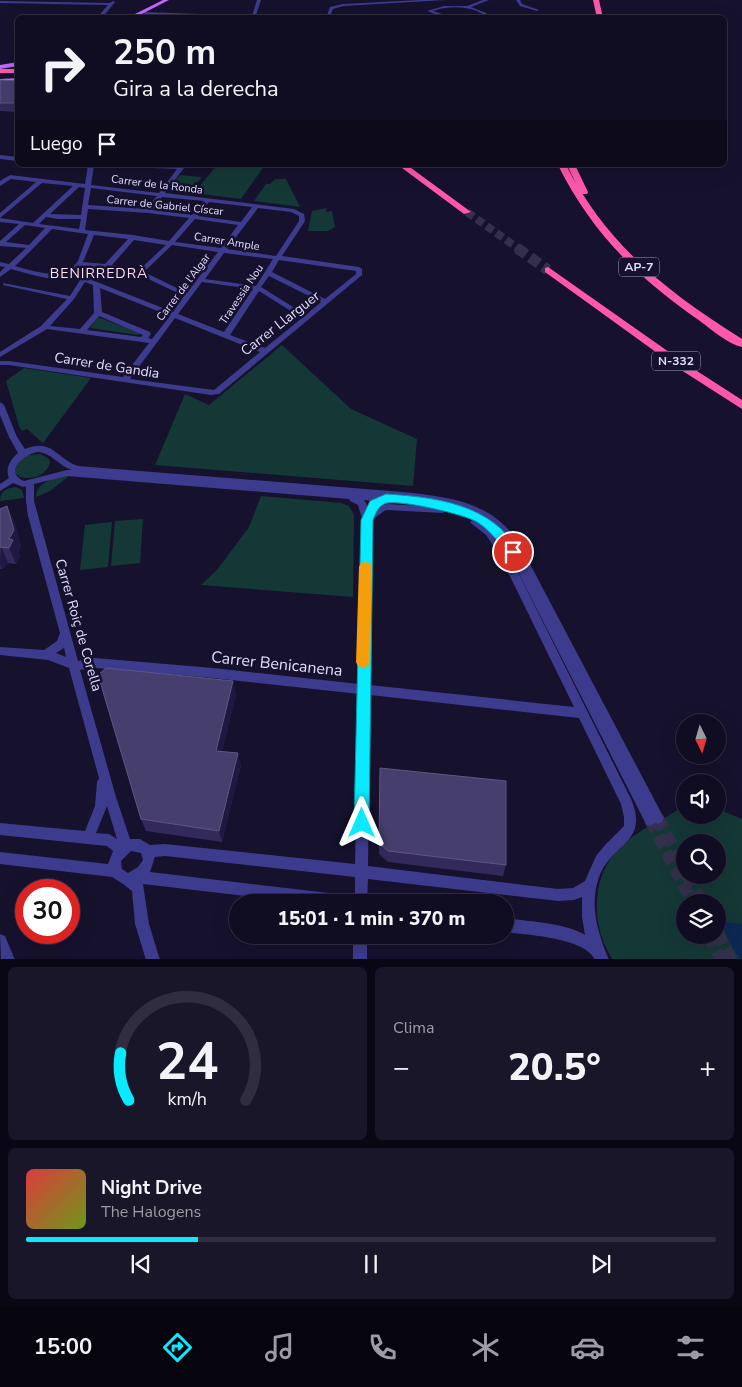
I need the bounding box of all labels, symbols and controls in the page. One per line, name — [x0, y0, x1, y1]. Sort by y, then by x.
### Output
text: 250 m — [113, 29, 216, 76]
icon: right — [30, 35, 95, 100]
text: Gira a la derecha — [113, 74, 279, 104]
icon: arrive — [93, 130, 121, 158]
text: Luego — [30, 131, 83, 157]
street label: Carrer de la Ronda — [110, 171, 204, 198]
street label: Carrer de Gabriel Císcar — [106, 192, 224, 219]
street label: Carrer Ample — [193, 229, 261, 254]
street label: Carrer de l'Algar — [153, 250, 214, 324]
road number: AP-7 — [619, 258, 659, 276]
street label: Travessia Nou — [216, 261, 267, 327]
district label: BENIRREDRÀ — [50, 264, 148, 283]
street label: Carrer Llarguer — [237, 287, 324, 360]
street label: Carrer de Gandia — [53, 348, 161, 383]
road number: N-332 — [652, 352, 700, 371]
pin — [492, 531, 534, 573]
icon: arrive — [499, 538, 527, 566]
street label: Carrer Roiç de Corella — [51, 557, 107, 694]
street label: Carrer Benicanena — [210, 646, 344, 682]
north arrow — [676, 714, 726, 764]
map controls — [676, 714, 726, 944]
button: sound — [676, 774, 726, 824]
position arrow — [335, 796, 387, 848]
button: search — [676, 834, 726, 884]
speed limit sign: 30 — [15, 879, 80, 944]
button: layers — [676, 894, 726, 944]
text: 15:01 · 1 min · 370 m — [278, 906, 465, 932]
text: Clima — [393, 1017, 434, 1039]
text: 24 — [156, 1026, 219, 1097]
text: 20.5° — [508, 1042, 601, 1093]
text: − — [393, 1049, 410, 1087]
text: + — [699, 1049, 716, 1087]
text: km/h — [168, 1087, 207, 1111]
text: Night Drive — [101, 1175, 202, 1201]
text: The Halogens — [101, 1201, 201, 1223]
icon: previous — [127, 1250, 155, 1278]
icon: pause — [357, 1250, 385, 1278]
icon: next — [587, 1250, 615, 1278]
icon: directions — [160, 1330, 195, 1365]
icon: music — [262, 1330, 297, 1365]
icon: phone — [365, 1330, 400, 1365]
icon: climate — [468, 1330, 503, 1365]
icon: car — [570, 1330, 605, 1365]
icon: filters — [673, 1330, 708, 1365]
text: 15:00 — [34, 1332, 92, 1362]

